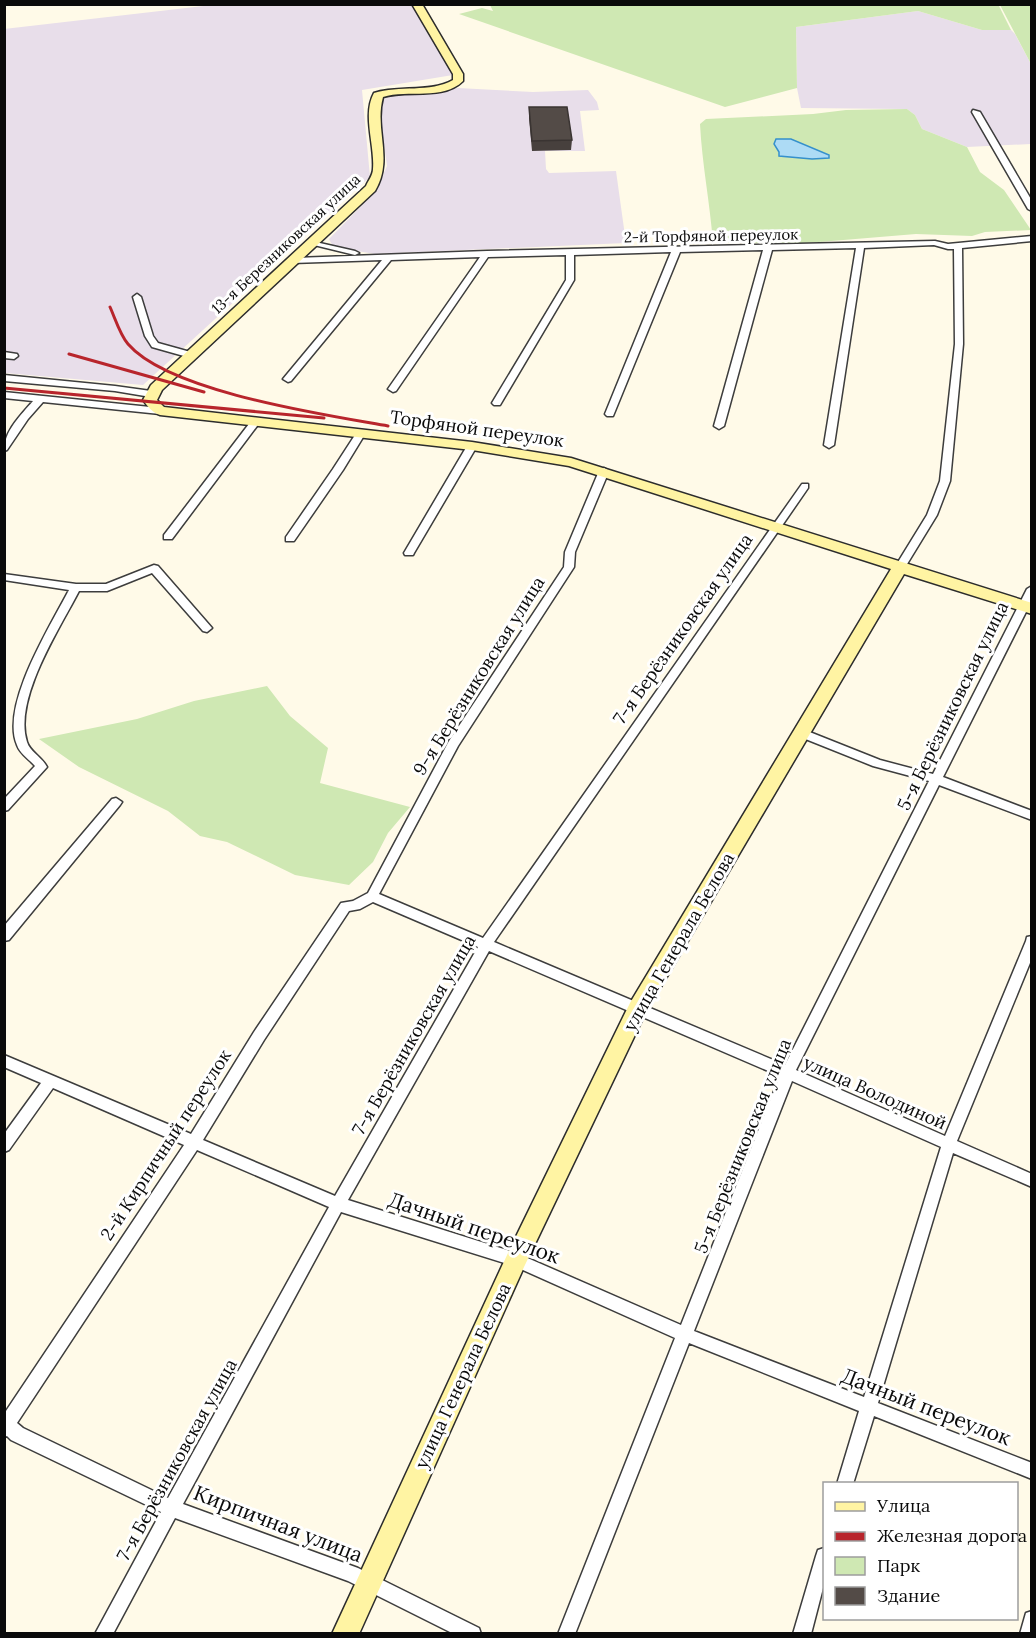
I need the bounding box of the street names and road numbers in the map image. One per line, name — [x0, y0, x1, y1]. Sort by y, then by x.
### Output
street label: 13-я Березниковская улица — [207, 169, 364, 318]
street label: 2-й Торфяной переулок — [624, 224, 798, 247]
street label: Торфяной переулок — [389, 405, 566, 452]
street label: 7-я Берёзниковская улица — [608, 529, 757, 729]
street label: 9-я Берёзниковская улица — [408, 572, 549, 779]
street label: 5-я Берёзниковская улица — [892, 598, 1013, 814]
street label: улица Генерала Белова — [618, 848, 739, 1035]
street label: 7-я Берёзниковская улица — [347, 930, 480, 1139]
street label: 5-я Берёзниковская улица — [689, 1035, 796, 1257]
street label: 2-й Кирпичный переулок — [95, 1045, 236, 1245]
street label: улица Володиной — [800, 1051, 950, 1134]
street label: Дачный переулок — [385, 1186, 564, 1270]
street label: улица Генерала Белова — [409, 1279, 516, 1472]
street label: 7-я Берёзниковская улица — [111, 1355, 242, 1565]
street label: Дачный переулок — [838, 1362, 1016, 1452]
street label: Кирпичная улица — [190, 1479, 367, 1568]

